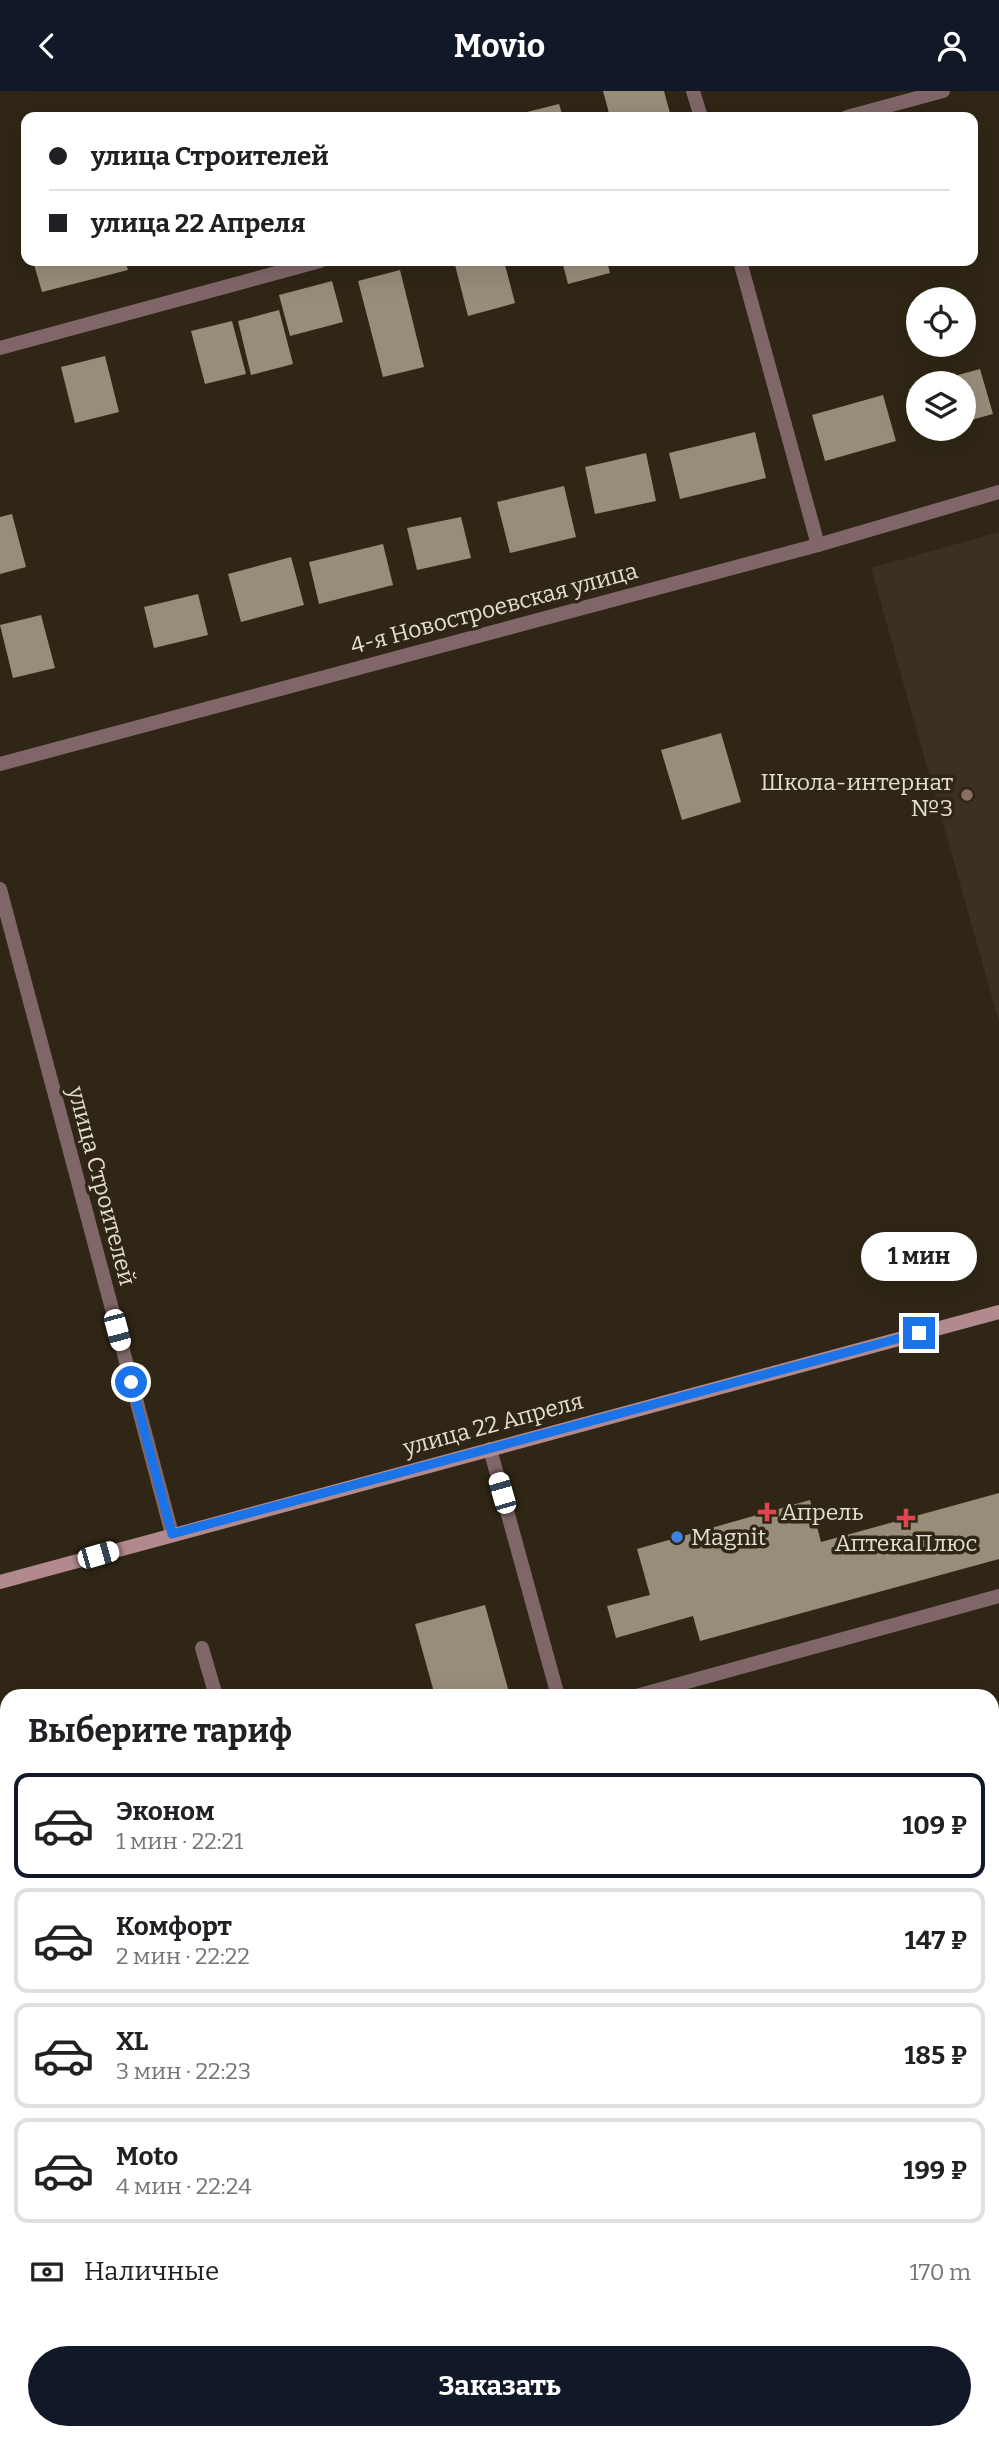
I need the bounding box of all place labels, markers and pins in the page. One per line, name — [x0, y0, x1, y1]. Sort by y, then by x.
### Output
place label: Школа-интернат №3 — [760, 768, 953, 822]
marker: Школа-интернат №3 — [959, 787, 975, 803]
place label: Апрель — [781, 1498, 863, 1526]
marker: Апрель — [759, 1504, 775, 1520]
marker: АптекаПлюс — [898, 1510, 914, 1526]
place label: Magnit — [691, 1523, 766, 1551]
marker: Magnit — [669, 1529, 685, 1545]
place label: АптекаПлюс — [835, 1529, 977, 1557]

